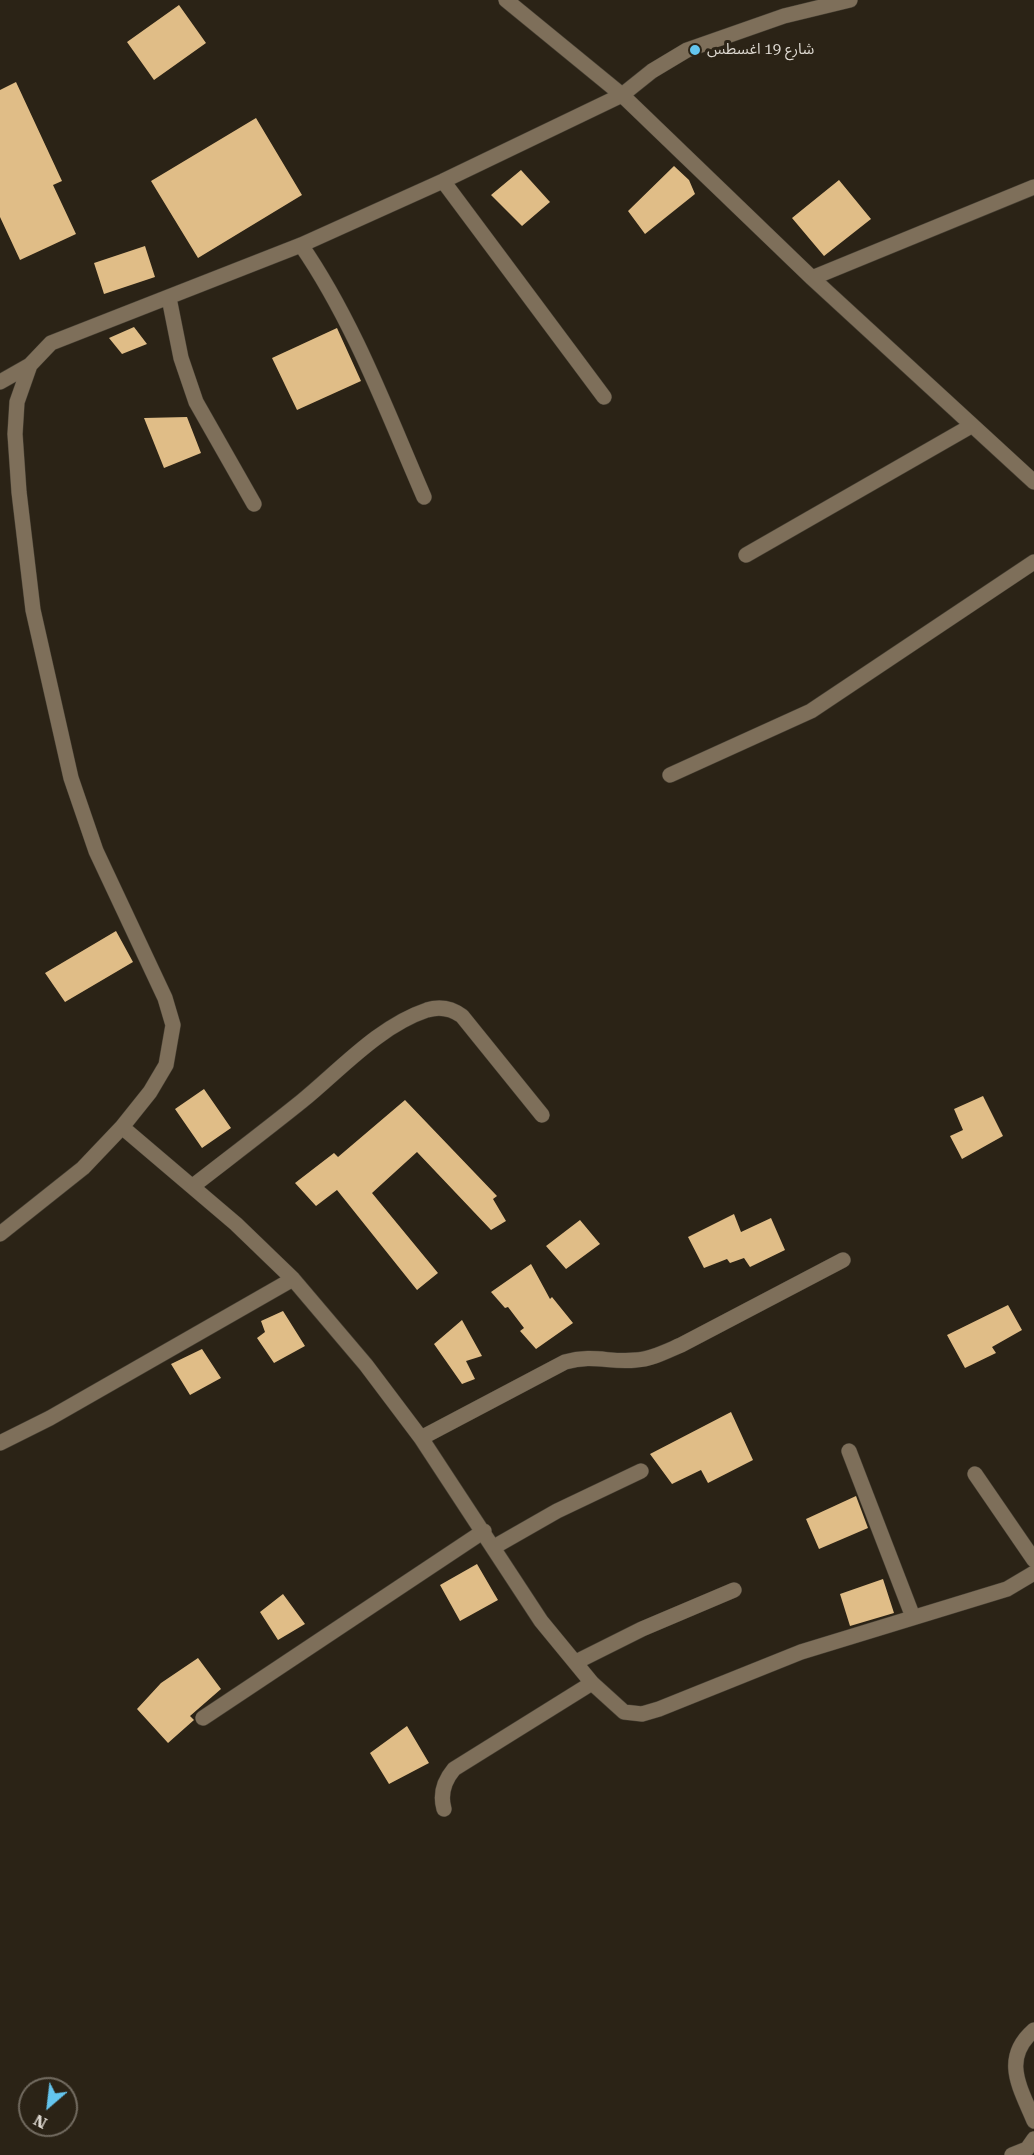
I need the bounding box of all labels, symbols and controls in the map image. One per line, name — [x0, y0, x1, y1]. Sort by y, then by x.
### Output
place label: شارع 19 اغسطس — [707, 41, 814, 59]
marker: شارع 19 اغسطس — [688, 43, 702, 57]
north arrow — [18, 2077, 78, 2137]
text: N — [30, 2110, 50, 2133]

